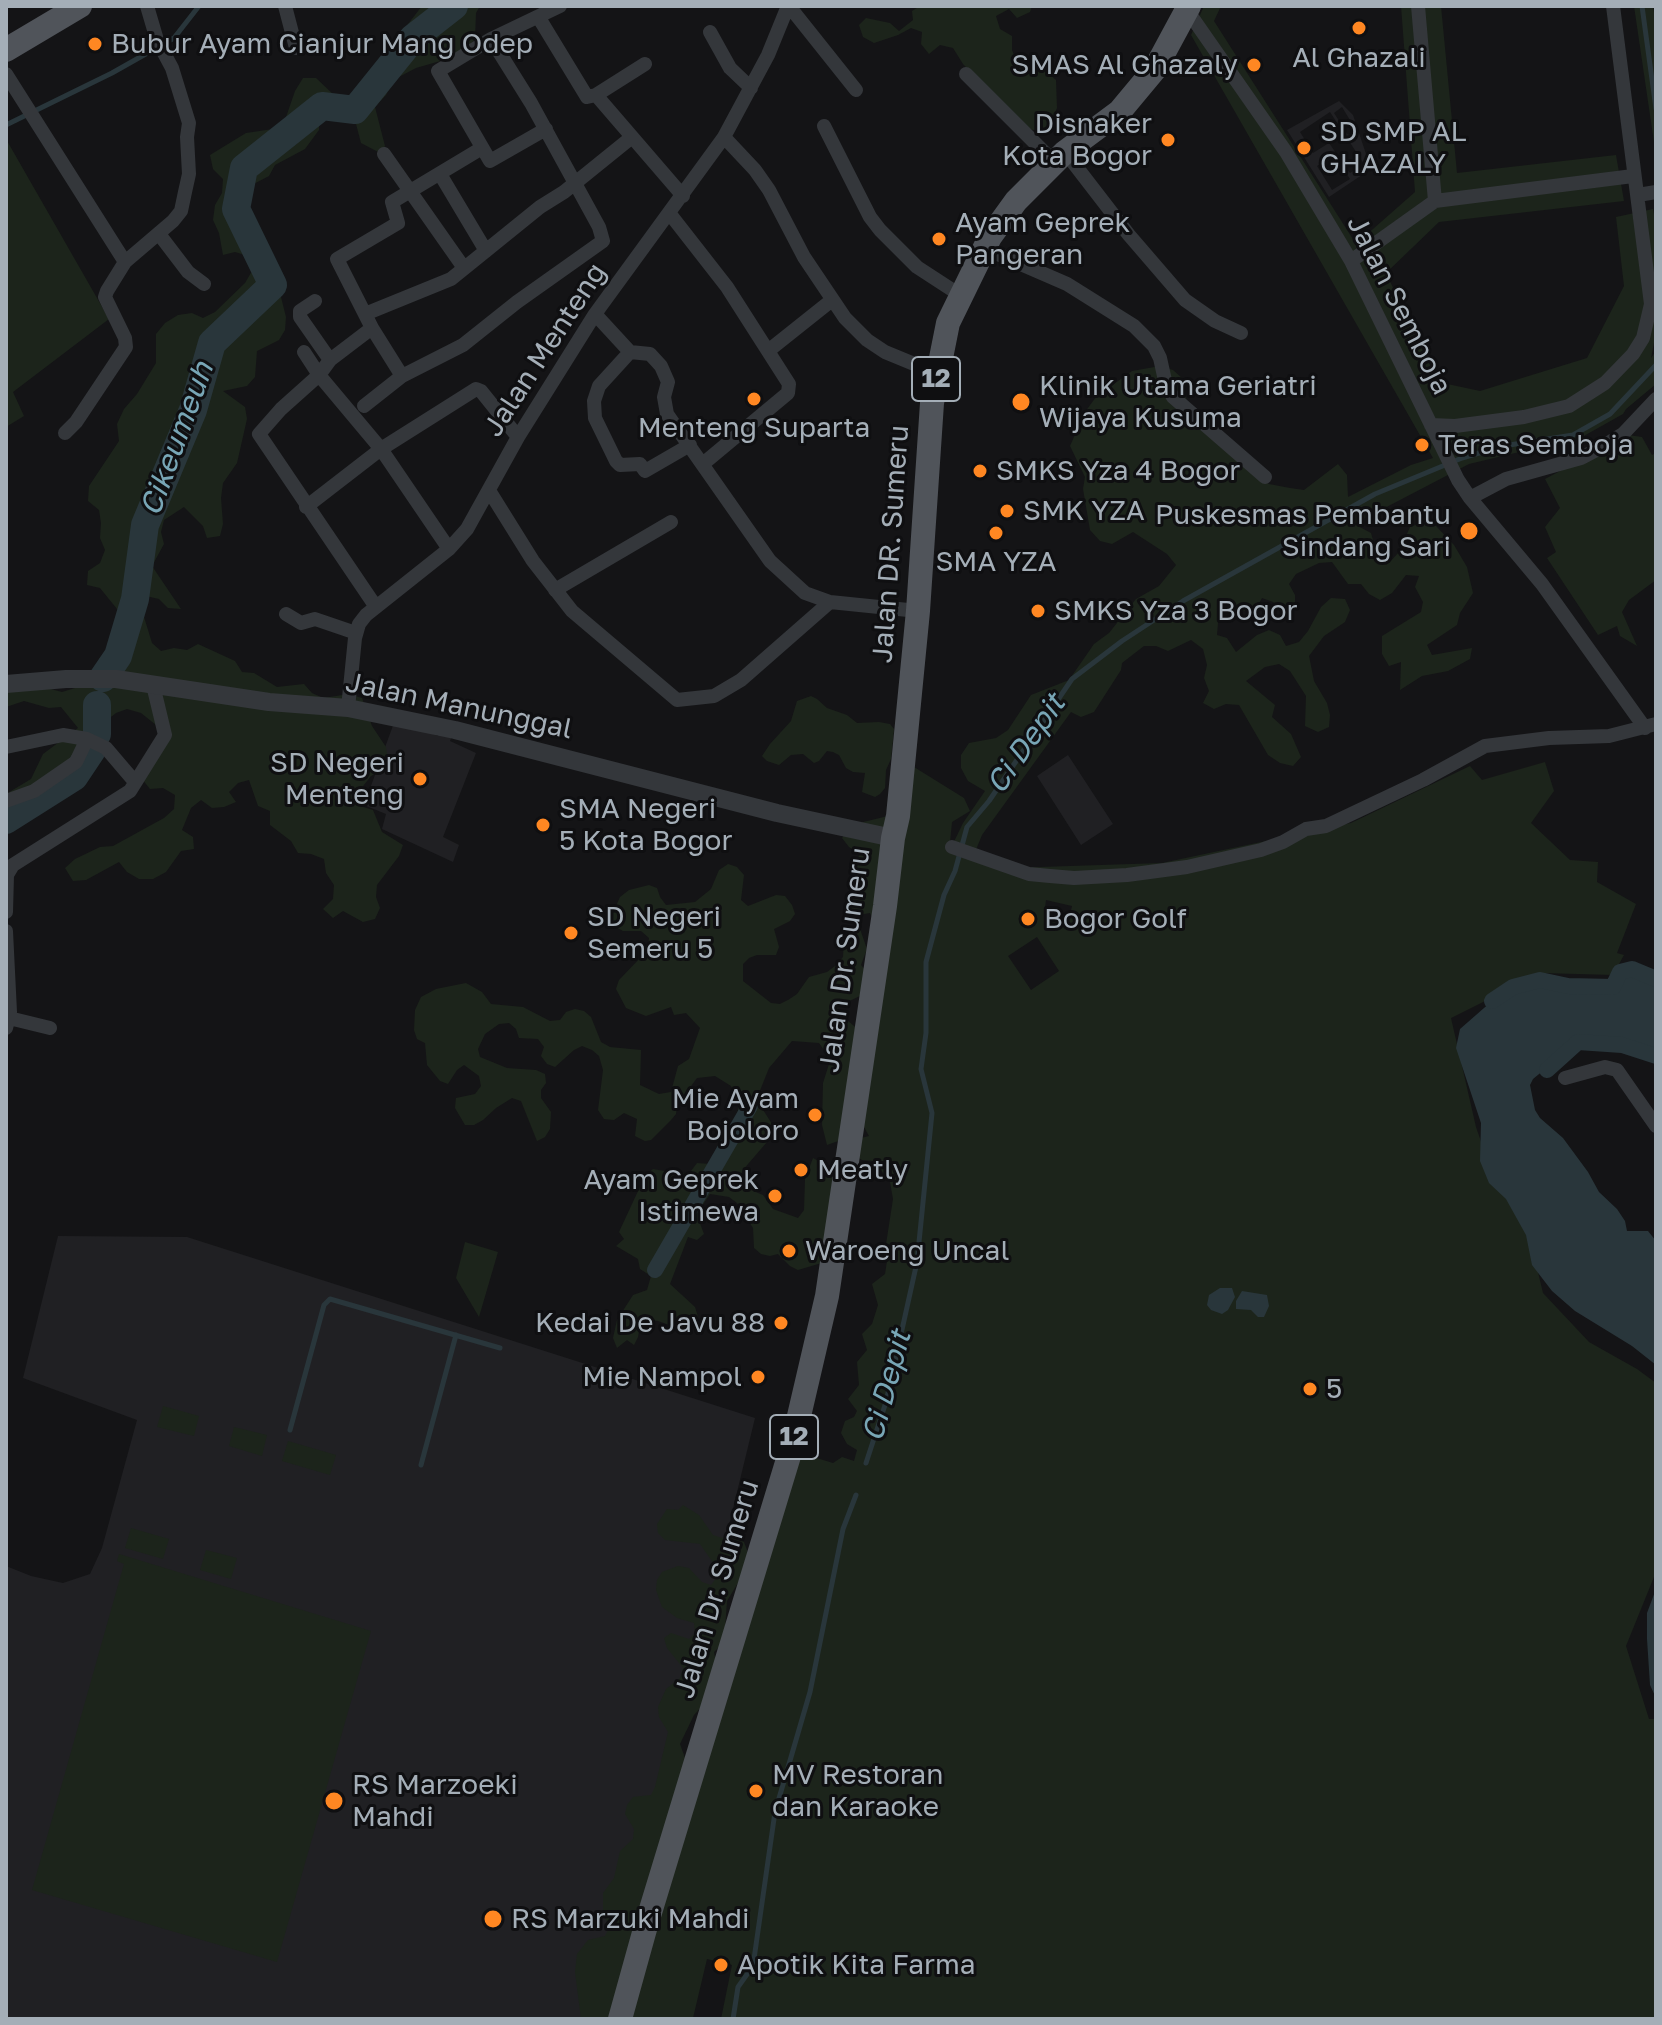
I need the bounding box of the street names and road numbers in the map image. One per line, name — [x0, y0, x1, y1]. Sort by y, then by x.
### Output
street label: Jalan Semboja — [1339, 210, 1459, 400]
street label: Jalan Menteng — [477, 257, 613, 443]
road number: 12 — [912, 357, 960, 401]
street label: Jalan DR. Sumeru — [866, 424, 916, 664]
street label: Jalan Manunggal — [343, 666, 575, 746]
street label: Jalan Dr. Sumeru — [813, 845, 877, 1075]
road number: 12 — [770, 1415, 818, 1459]
street label: Jalan Dr. Sumeru — [668, 1476, 766, 1702]

